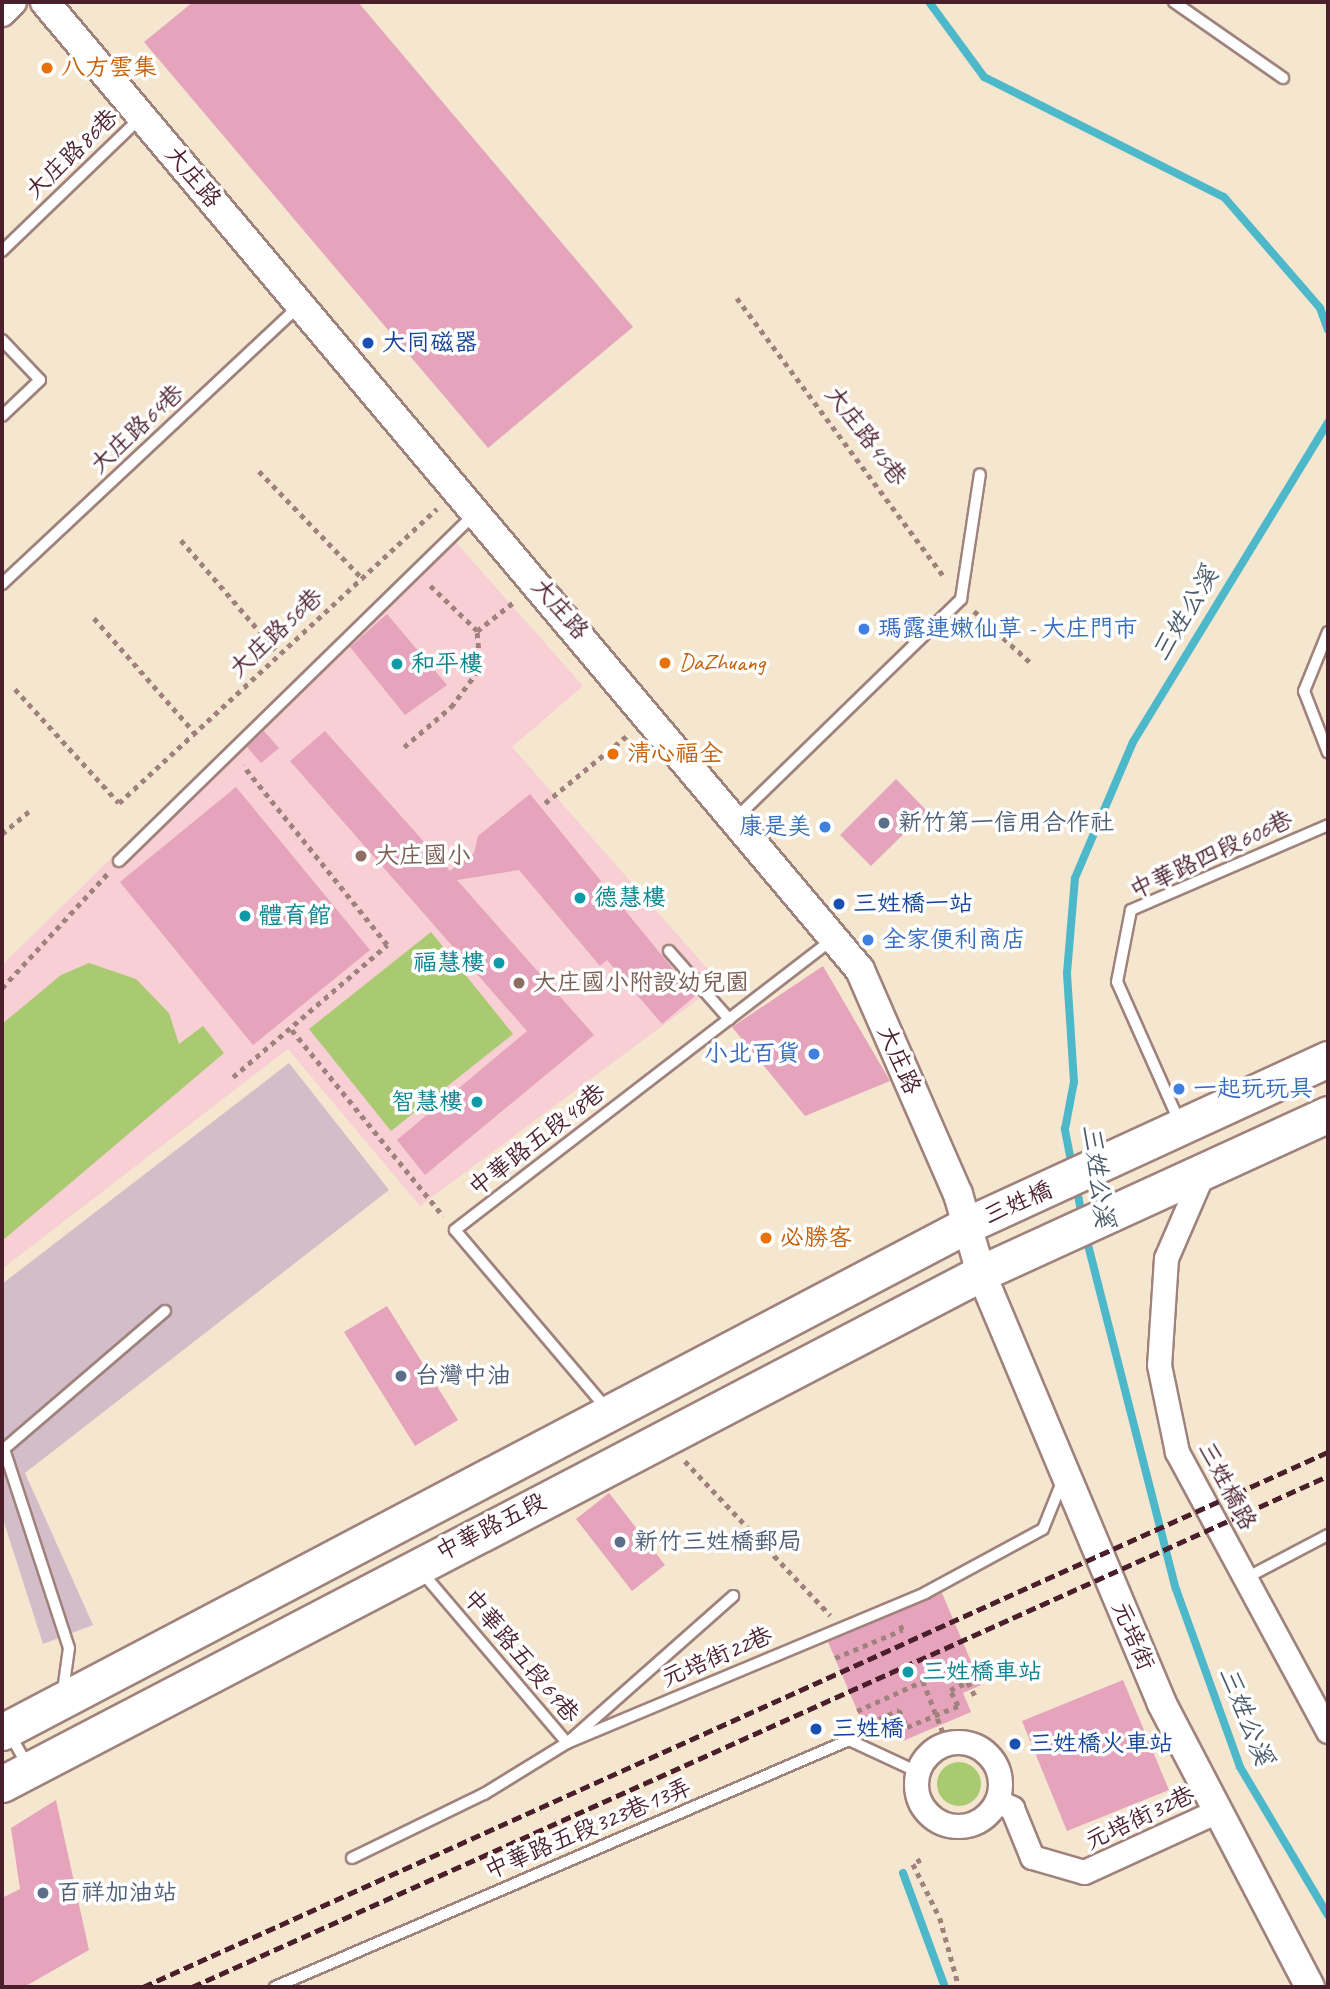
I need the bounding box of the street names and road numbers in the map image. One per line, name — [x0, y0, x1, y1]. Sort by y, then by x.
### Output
street label: 大庄路86巷 — [20, 103, 124, 205]
street label: 大庄路 — [159, 140, 227, 214]
street label: 大庄路64巷 — [84, 378, 190, 480]
street label: 大庄路45巷 — [819, 380, 913, 492]
street label: 大庄路 — [526, 572, 594, 646]
street label: 大庄路56巷 — [223, 582, 329, 684]
street label: 中華路四段606巷 — [1125, 805, 1297, 905]
street label: 大庄路 — [871, 1021, 927, 1099]
street label: 中華路五段48巷 — [463, 1078, 611, 1202]
street label: 三姓橋 — [979, 1175, 1057, 1231]
street label: 三姓橋路 — [1192, 1437, 1262, 1535]
street label: 中華路五段 — [431, 1487, 551, 1567]
street label: 中華路五段69巷 — [457, 1583, 585, 1729]
street label: 元培街 — [1106, 1597, 1160, 1675]
street label: 元培街22巷 — [657, 1621, 777, 1693]
street label: 中華路五段323巷13弄 — [480, 1772, 696, 1886]
street label: 元培街32巷 — [1081, 1780, 1199, 1856]

